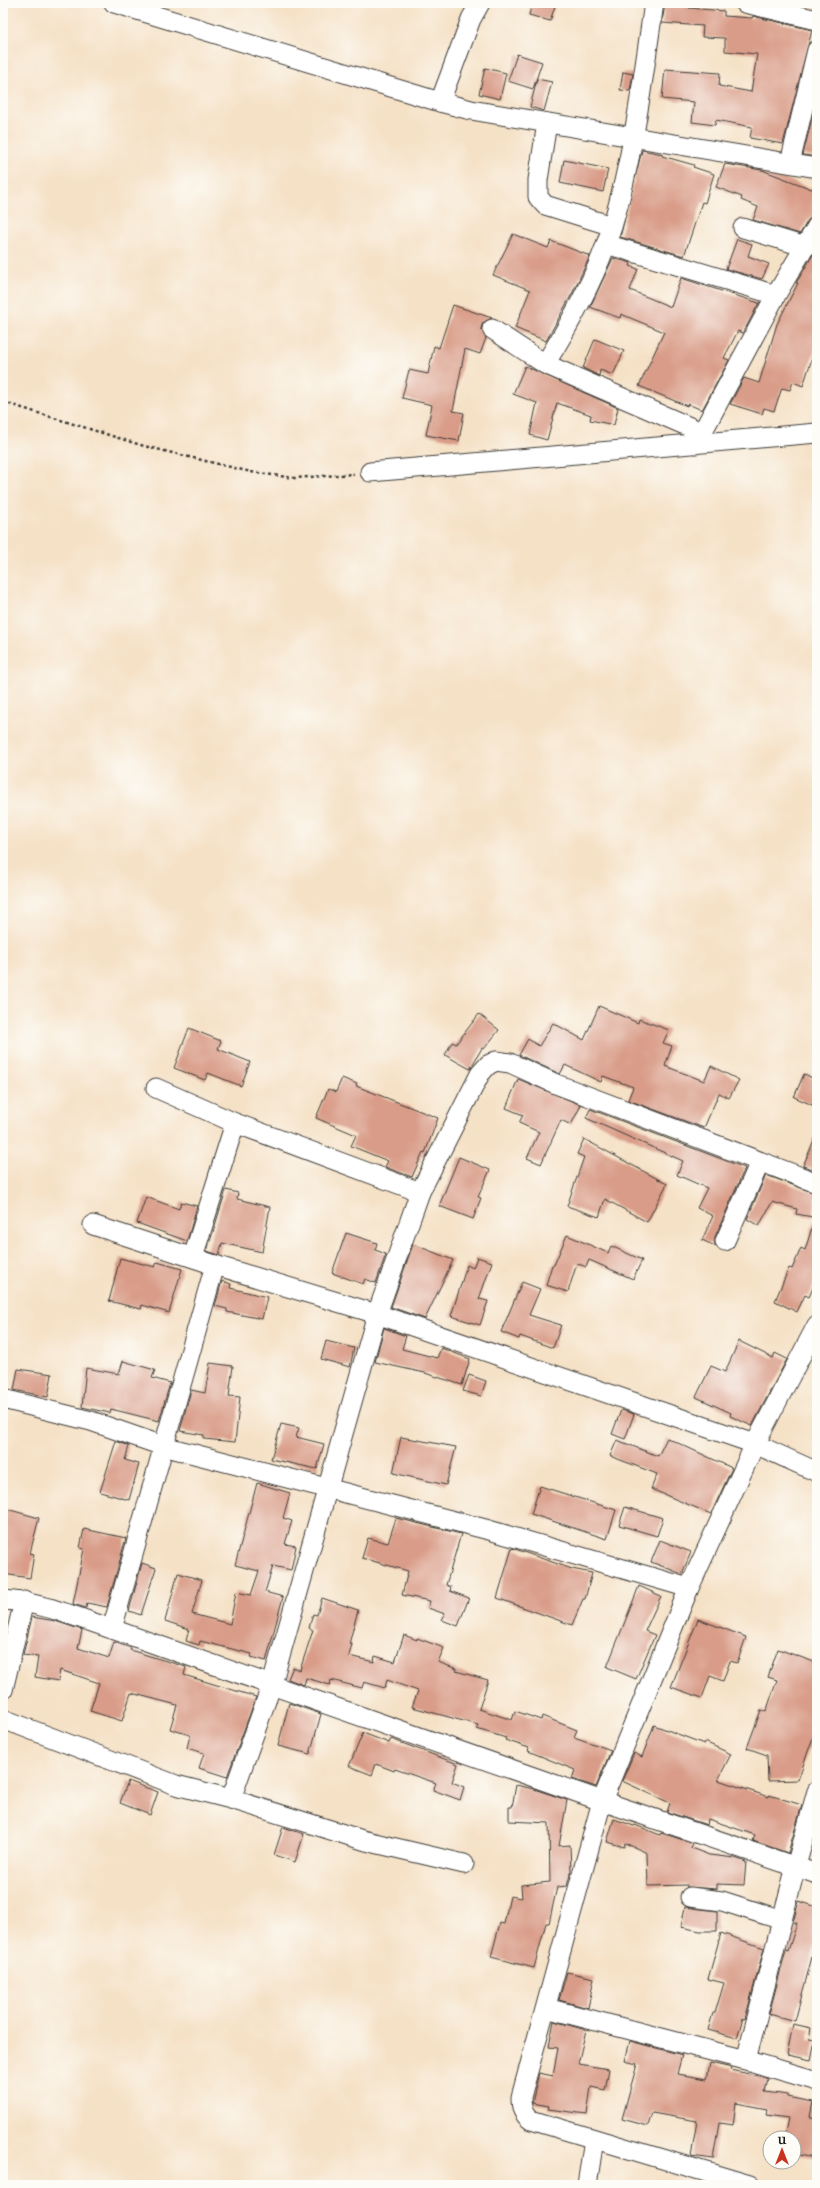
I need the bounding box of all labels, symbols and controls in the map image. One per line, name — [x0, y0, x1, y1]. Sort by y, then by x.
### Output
north arrow — [762, 2130, 802, 2170]
text: U — [777, 2134, 787, 2147]

